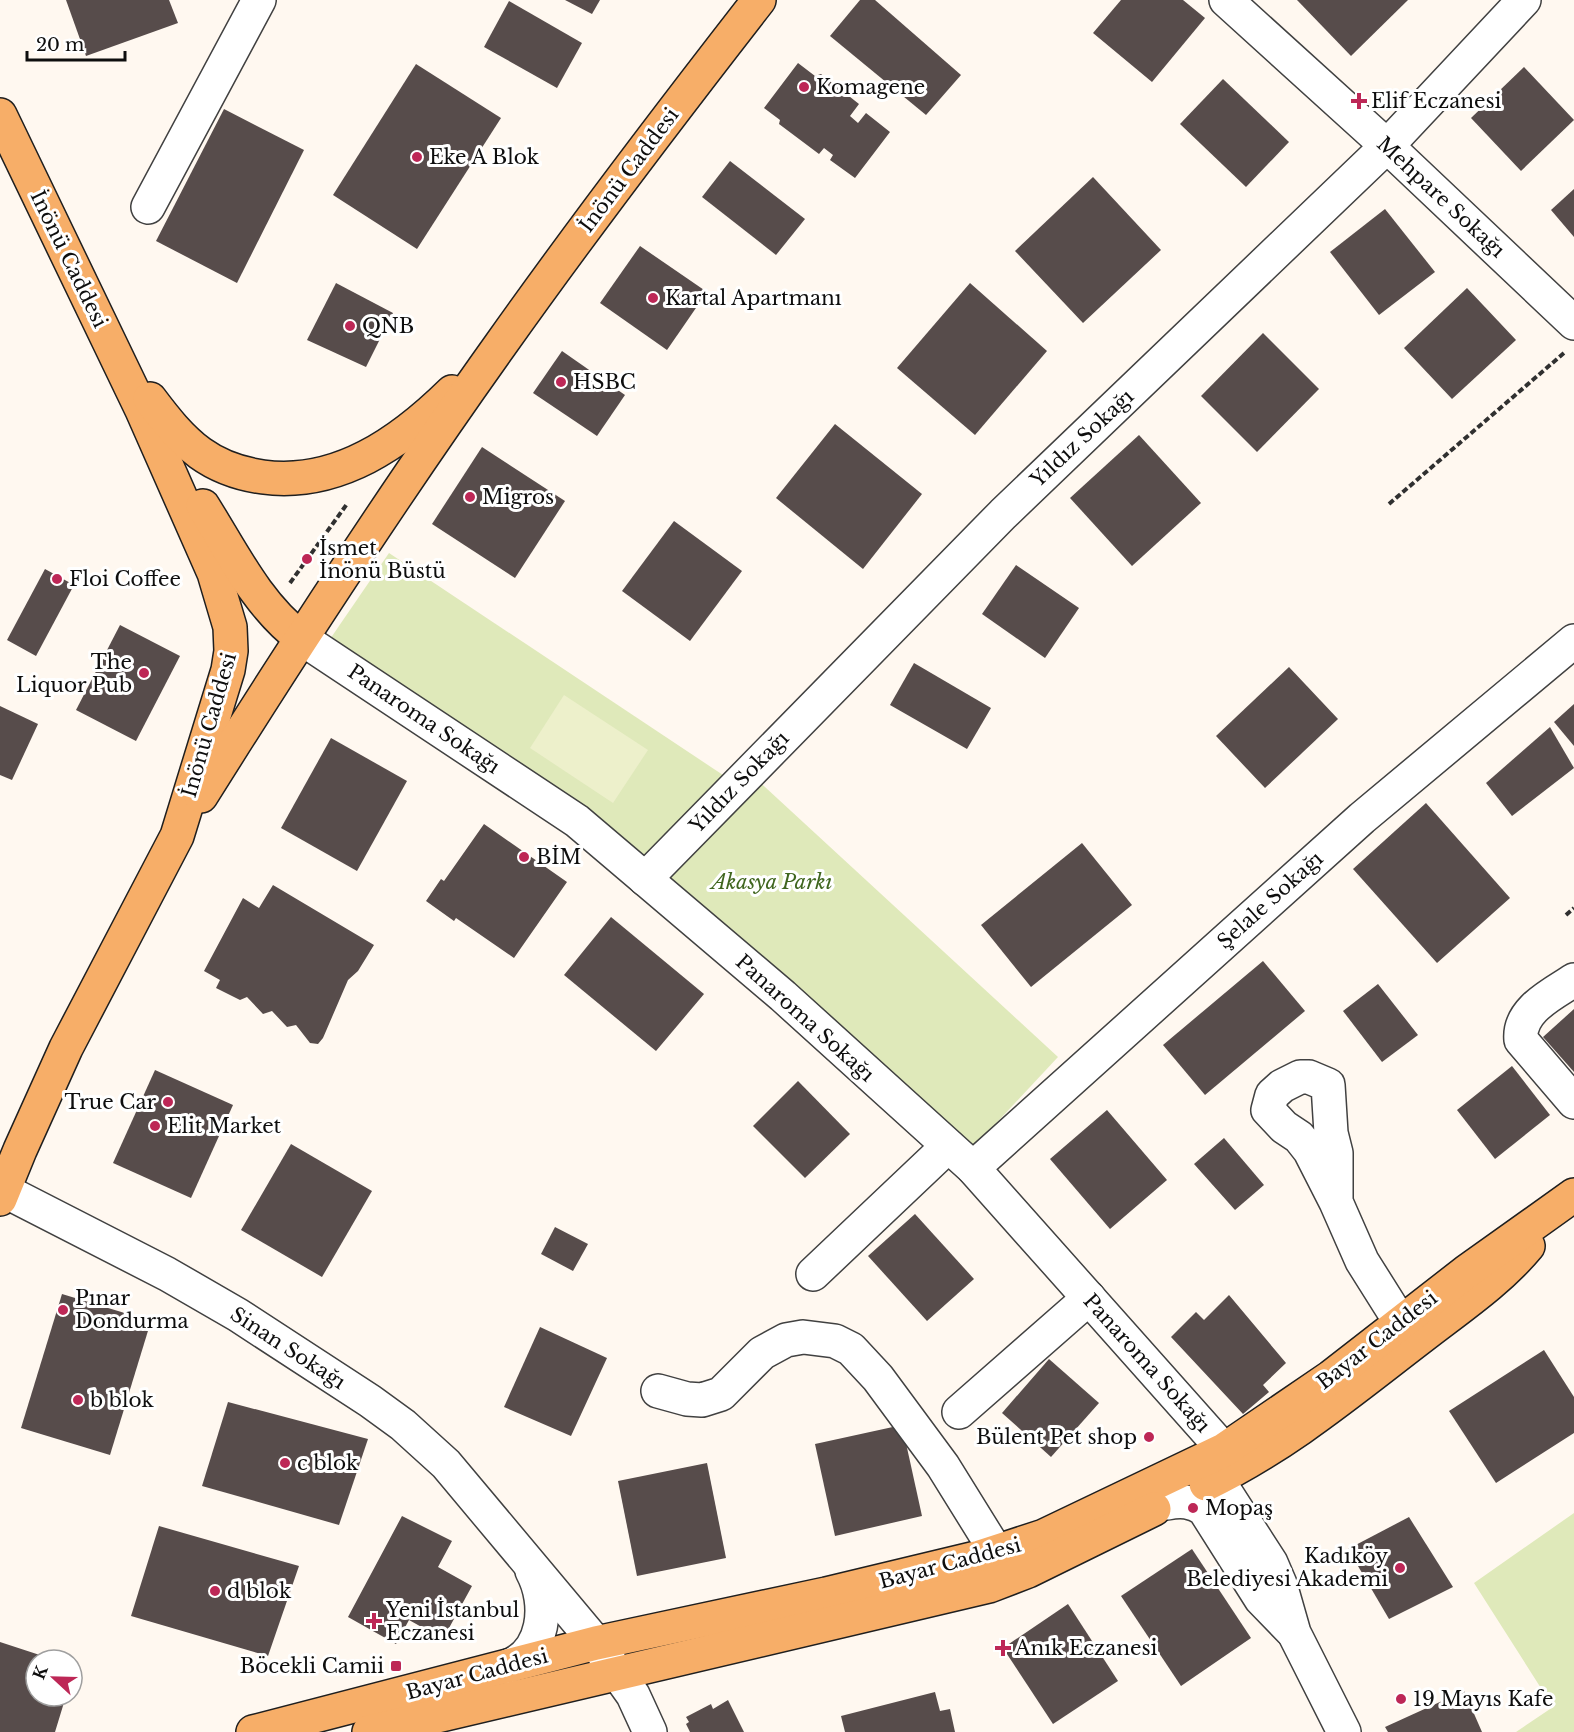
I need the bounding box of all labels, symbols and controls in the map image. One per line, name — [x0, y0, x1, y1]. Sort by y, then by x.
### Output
scale bar — [27, 24, 124, 62]
text: 20 m — [36, 34, 84, 56]
place label: Komagene — [816, 75, 925, 99]
marker: Komagene — [797, 80, 811, 94]
place label: Elif Eczanesi — [1371, 89, 1502, 113]
marker: Elif Eczanesi — [1352, 94, 1366, 108]
street label: İnönü Caddesi — [574, 102, 684, 237]
street label: Mehpare Sokağı — [1372, 132, 1510, 262]
place label: Eke A Blok — [429, 145, 540, 169]
marker: Eke A Blok — [410, 150, 424, 164]
street label: İnönü Caddesi — [25, 186, 114, 332]
place label: Kartal Apartmanı — [665, 286, 842, 310]
marker: Kartal Apartmanı — [646, 291, 660, 305]
place label: QNB — [362, 314, 414, 338]
marker: QNB — [343, 319, 357, 333]
place label: HSBC — [573, 370, 636, 394]
marker: HSBC — [554, 375, 568, 389]
street label: Yıldız Sokağı — [1025, 384, 1139, 492]
place label: Migros — [482, 485, 554, 509]
marker: Migros — [463, 490, 477, 504]
place label: İsmet İnönü Büstü — [319, 535, 446, 583]
marker: İsmet İnönü Büstü — [300, 552, 314, 566]
place label: Floi Coffee — [69, 567, 181, 591]
marker: Floi Coffee — [50, 572, 64, 586]
street label: İnönü Caddesi — [176, 649, 241, 800]
place label: The Liquor Pub — [16, 650, 132, 697]
street label: Panaroma Sokağı — [343, 659, 505, 779]
marker: The Liquor Pub — [137, 666, 151, 680]
street label: Yıldız Sokağı — [684, 726, 794, 839]
place label: BİM — [536, 844, 581, 869]
street label: Şelale Sokağı — [1212, 846, 1328, 954]
marker: BİM — [517, 850, 531, 864]
park label: Akasya Parkı — [709, 870, 833, 894]
street label: Panaroma Sokağı — [731, 949, 879, 1087]
place label: True Car — [65, 1090, 156, 1114]
marker: True Car — [161, 1095, 175, 1109]
place label: Elit Market — [167, 1114, 282, 1138]
marker: Elit Market — [148, 1119, 162, 1133]
place label: Pınar Dondurma — [75, 1286, 189, 1333]
street label: Bayar Caddesi — [1312, 1286, 1442, 1394]
street label: Panaroma Sokağı — [1078, 1289, 1216, 1437]
street label: Sinan Sokağı — [226, 1302, 350, 1394]
marker: Pınar Dondurma — [56, 1303, 70, 1317]
place label: b blok — [89, 1388, 154, 1412]
marker: b blok — [71, 1393, 85, 1407]
place label: Bülent Pet shop — [976, 1425, 1137, 1449]
marker: Bülent Pet shop — [1142, 1430, 1156, 1444]
place label: c blok — [297, 1451, 359, 1475]
marker: c blok — [278, 1456, 292, 1470]
place label: Mopaş — [1205, 1496, 1273, 1520]
marker: Mopaş — [1186, 1501, 1200, 1515]
street label: Bayar Caddesi — [876, 1532, 1024, 1593]
place label: Kadıköy Belediyesi Akademi — [1186, 1544, 1388, 1591]
marker: Kadıköy Belediyesi Akademi — [1393, 1561, 1407, 1575]
place label: d blok — [227, 1579, 292, 1603]
marker: d blok — [208, 1584, 222, 1598]
place label: Yeni İstanbul Eczanesi — [385, 1597, 519, 1645]
marker: Yeni İstanbul Eczanesi — [367, 1614, 381, 1628]
place label: Anık Eczanesi — [1014, 1636, 1158, 1660]
marker: Anık Eczanesi — [996, 1641, 1010, 1655]
street label: Bayar Caddesi — [403, 1643, 551, 1704]
north arrow — [24, 1648, 84, 1708]
place label: Böcekli Camii — [240, 1654, 384, 1678]
marker: Böcekli Camii — [389, 1659, 403, 1673]
text: K — [28, 1662, 52, 1682]
place label: 19 Mayıs Kafe — [1413, 1687, 1554, 1711]
marker: 19 Mayıs Kafe — [1394, 1692, 1408, 1706]

